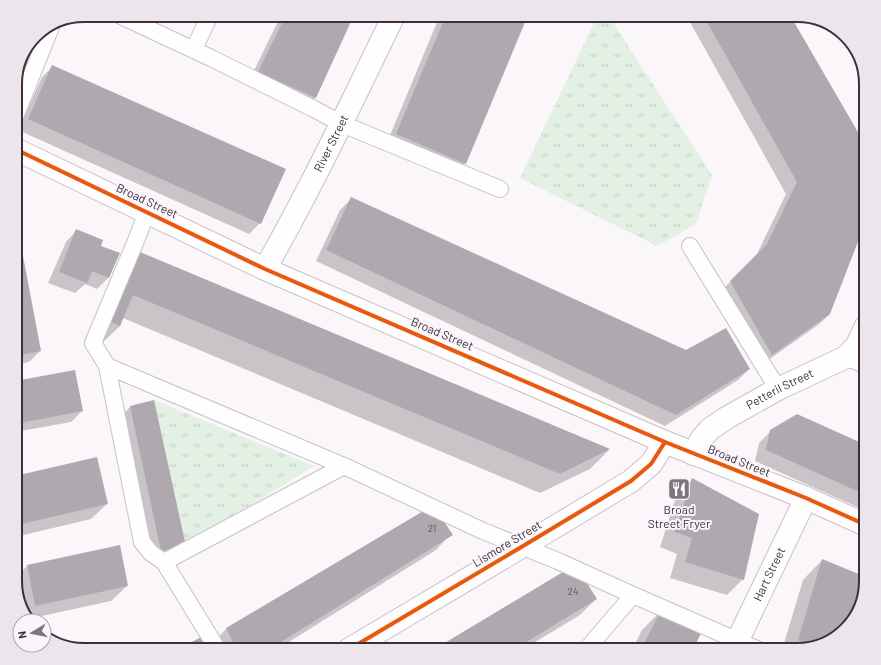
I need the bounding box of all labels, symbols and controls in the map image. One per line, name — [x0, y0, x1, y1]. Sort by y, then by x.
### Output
street label: River Street — [310, 112, 351, 174]
street label: Broad Street — [114, 180, 180, 220]
street label: Broad Street — [409, 314, 476, 352]
street label: Petteril Street — [743, 365, 815, 411]
street label: Broad Street — [706, 441, 773, 479]
restaurant icon: Broad Street Fryer — [666, 476, 692, 502]
place label: Broad Street Fryer — [648, 502, 711, 530]
street label: Lismore Street — [469, 517, 543, 569]
house number: 21 — [428, 522, 436, 534]
street label: Hart Street — [750, 545, 787, 603]
house number: 24 — [568, 585, 578, 597]
north arrow — [12, 613, 52, 653]
text: N — [15, 630, 29, 640]

